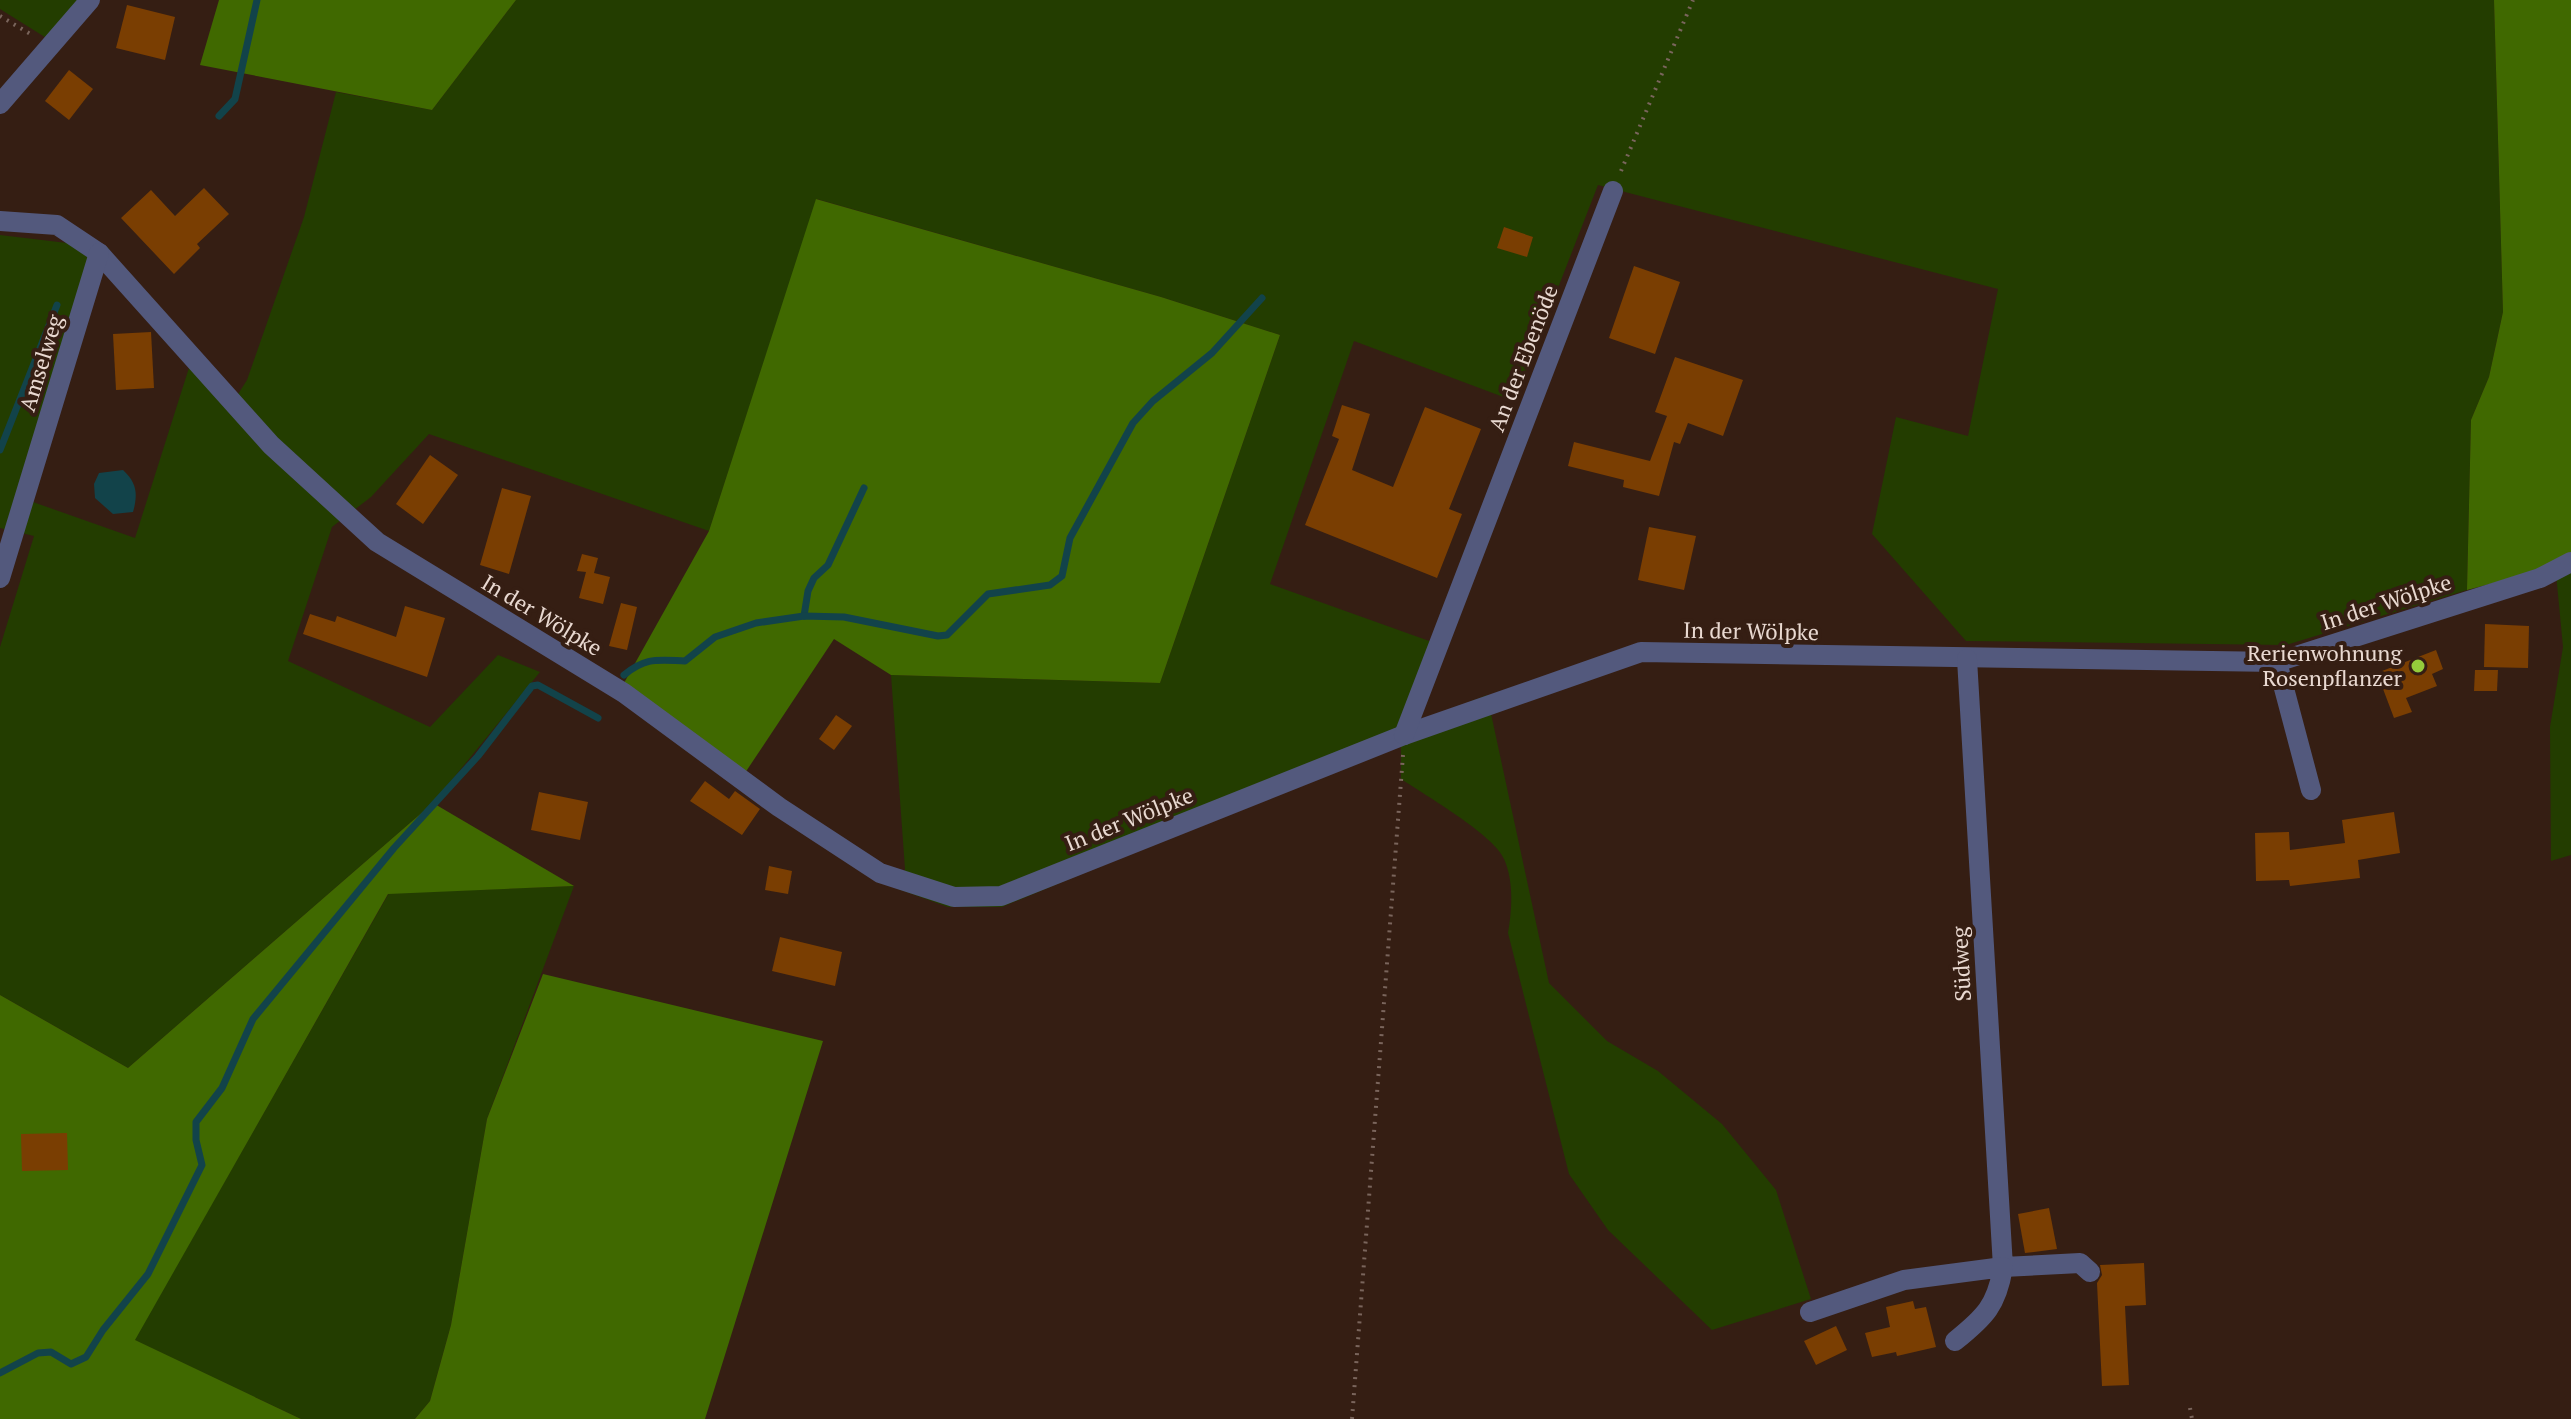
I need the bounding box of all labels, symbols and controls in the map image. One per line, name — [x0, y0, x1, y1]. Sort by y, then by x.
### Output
street label: An der Ebenöde — [1481, 280, 1564, 435]
street label: Amselweg — [12, 311, 69, 415]
street label: In der Wölpke — [477, 567, 608, 662]
street label: In der Wölpke — [2317, 567, 2455, 636]
street label: In der Wölpke — [1683, 615, 1819, 646]
place label: Rerienwohnung Rosenpflanzer — [2247, 638, 2403, 692]
marker: Rerienwohnung Rosenpflanzer — [2409, 657, 2427, 675]
street label: In der Wölpke — [1060, 780, 1197, 857]
street label: Südweg — [1944, 925, 1977, 1002]

